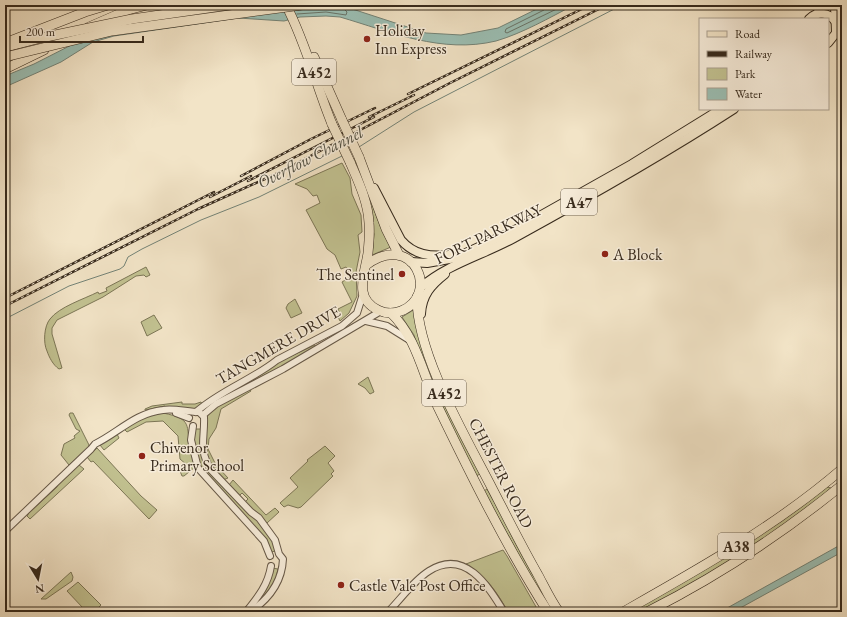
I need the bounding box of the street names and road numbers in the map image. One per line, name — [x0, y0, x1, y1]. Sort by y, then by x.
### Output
road number: A452 — [292, 59, 336, 85]
road number: A47 — [561, 189, 597, 215]
street label: FORT PARKWAY — [431, 199, 546, 269]
street label: TANGMERE DRIVE — [212, 301, 344, 389]
road number: A452 — [422, 380, 466, 406]
street label: CHESTER ROAD — [464, 414, 538, 532]
road number: A38 — [718, 533, 754, 559]

